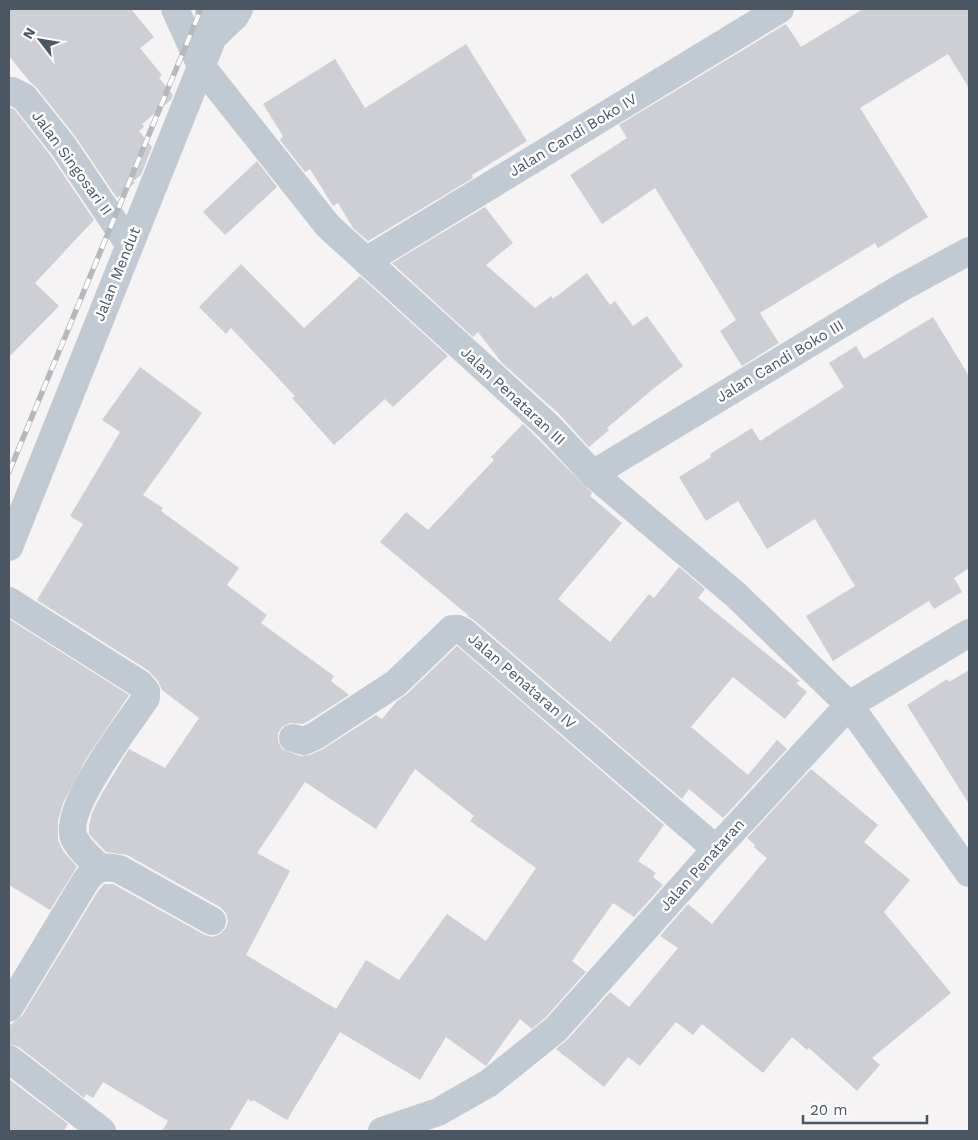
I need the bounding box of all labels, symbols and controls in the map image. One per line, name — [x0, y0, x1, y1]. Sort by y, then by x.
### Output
north arrow — [15, 15, 65, 65]
text: N — [19, 25, 38, 42]
street label: Jalan Candi Boko IV — [506, 90, 640, 180]
street label: Jalan Singosari II — [28, 107, 116, 219]
street label: Jalan Mendut — [90, 224, 144, 324]
street label: Jalan Candi Boko III — [713, 316, 847, 406]
street label: Jalan Penataran III — [457, 343, 569, 449]
street label: Jalan Penataran IV — [464, 629, 580, 733]
street label: Jalan Penataran — [656, 815, 748, 915]
scale bar — [803, 1092, 927, 1124]
text: 20 m — [810, 1101, 848, 1119]

